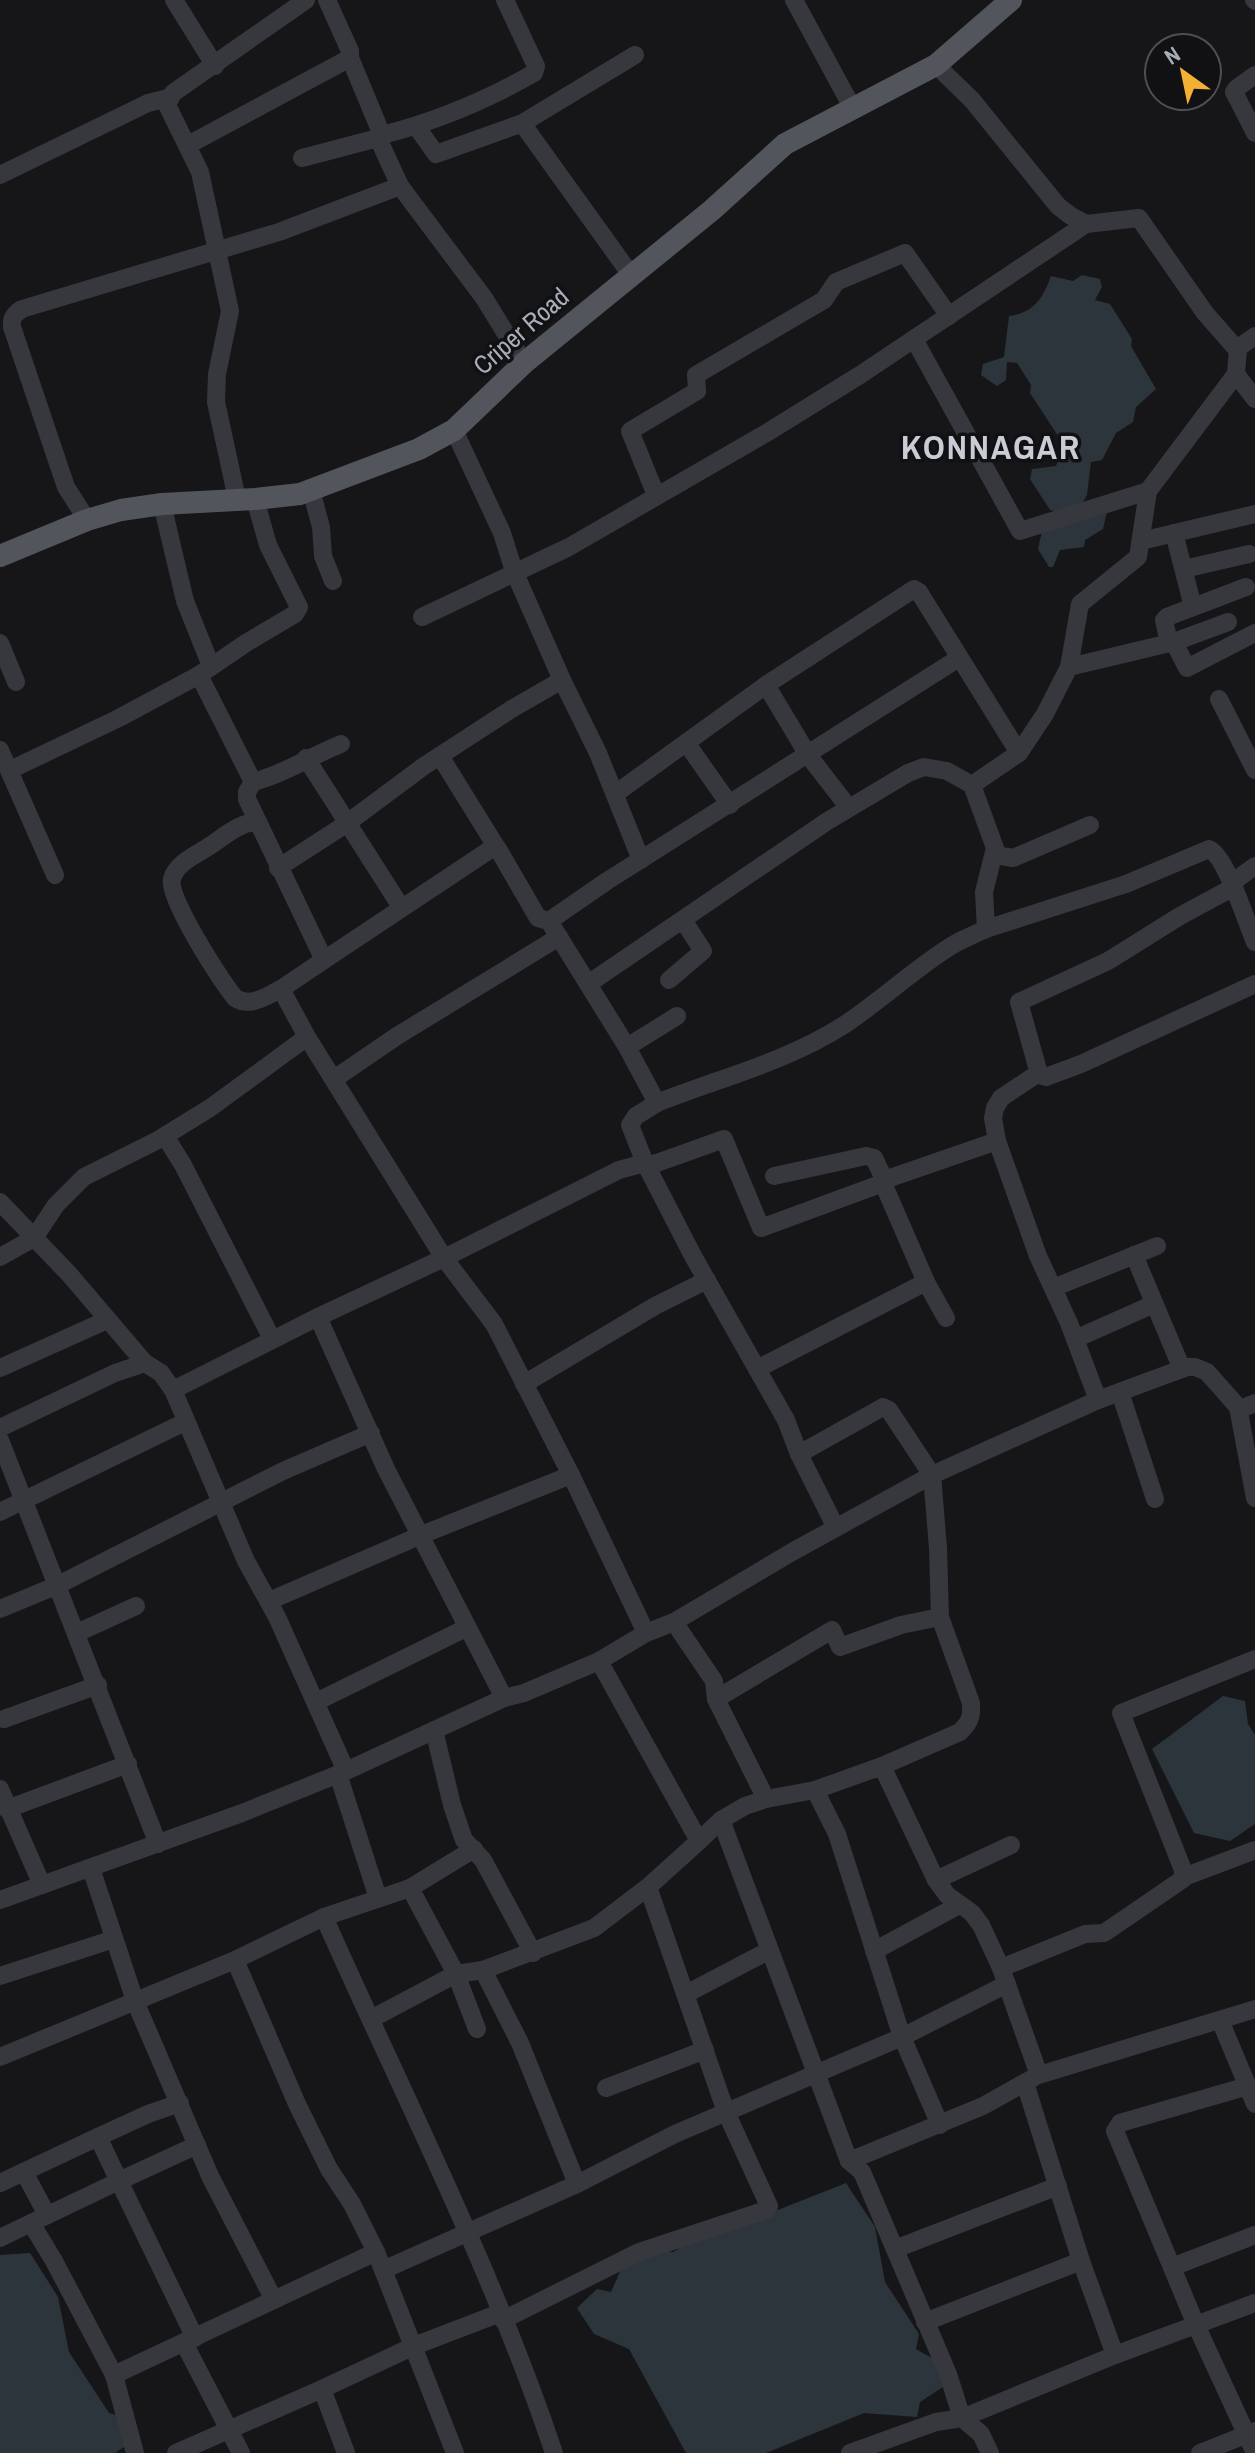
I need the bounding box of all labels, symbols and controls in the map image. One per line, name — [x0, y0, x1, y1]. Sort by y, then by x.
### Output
north arrow — [1143, 32, 1223, 112]
text: N — [1158, 39, 1186, 71]
street label: Criper Road — [465, 279, 576, 382]
district label: KONNAGAR — [901, 424, 1081, 470]

